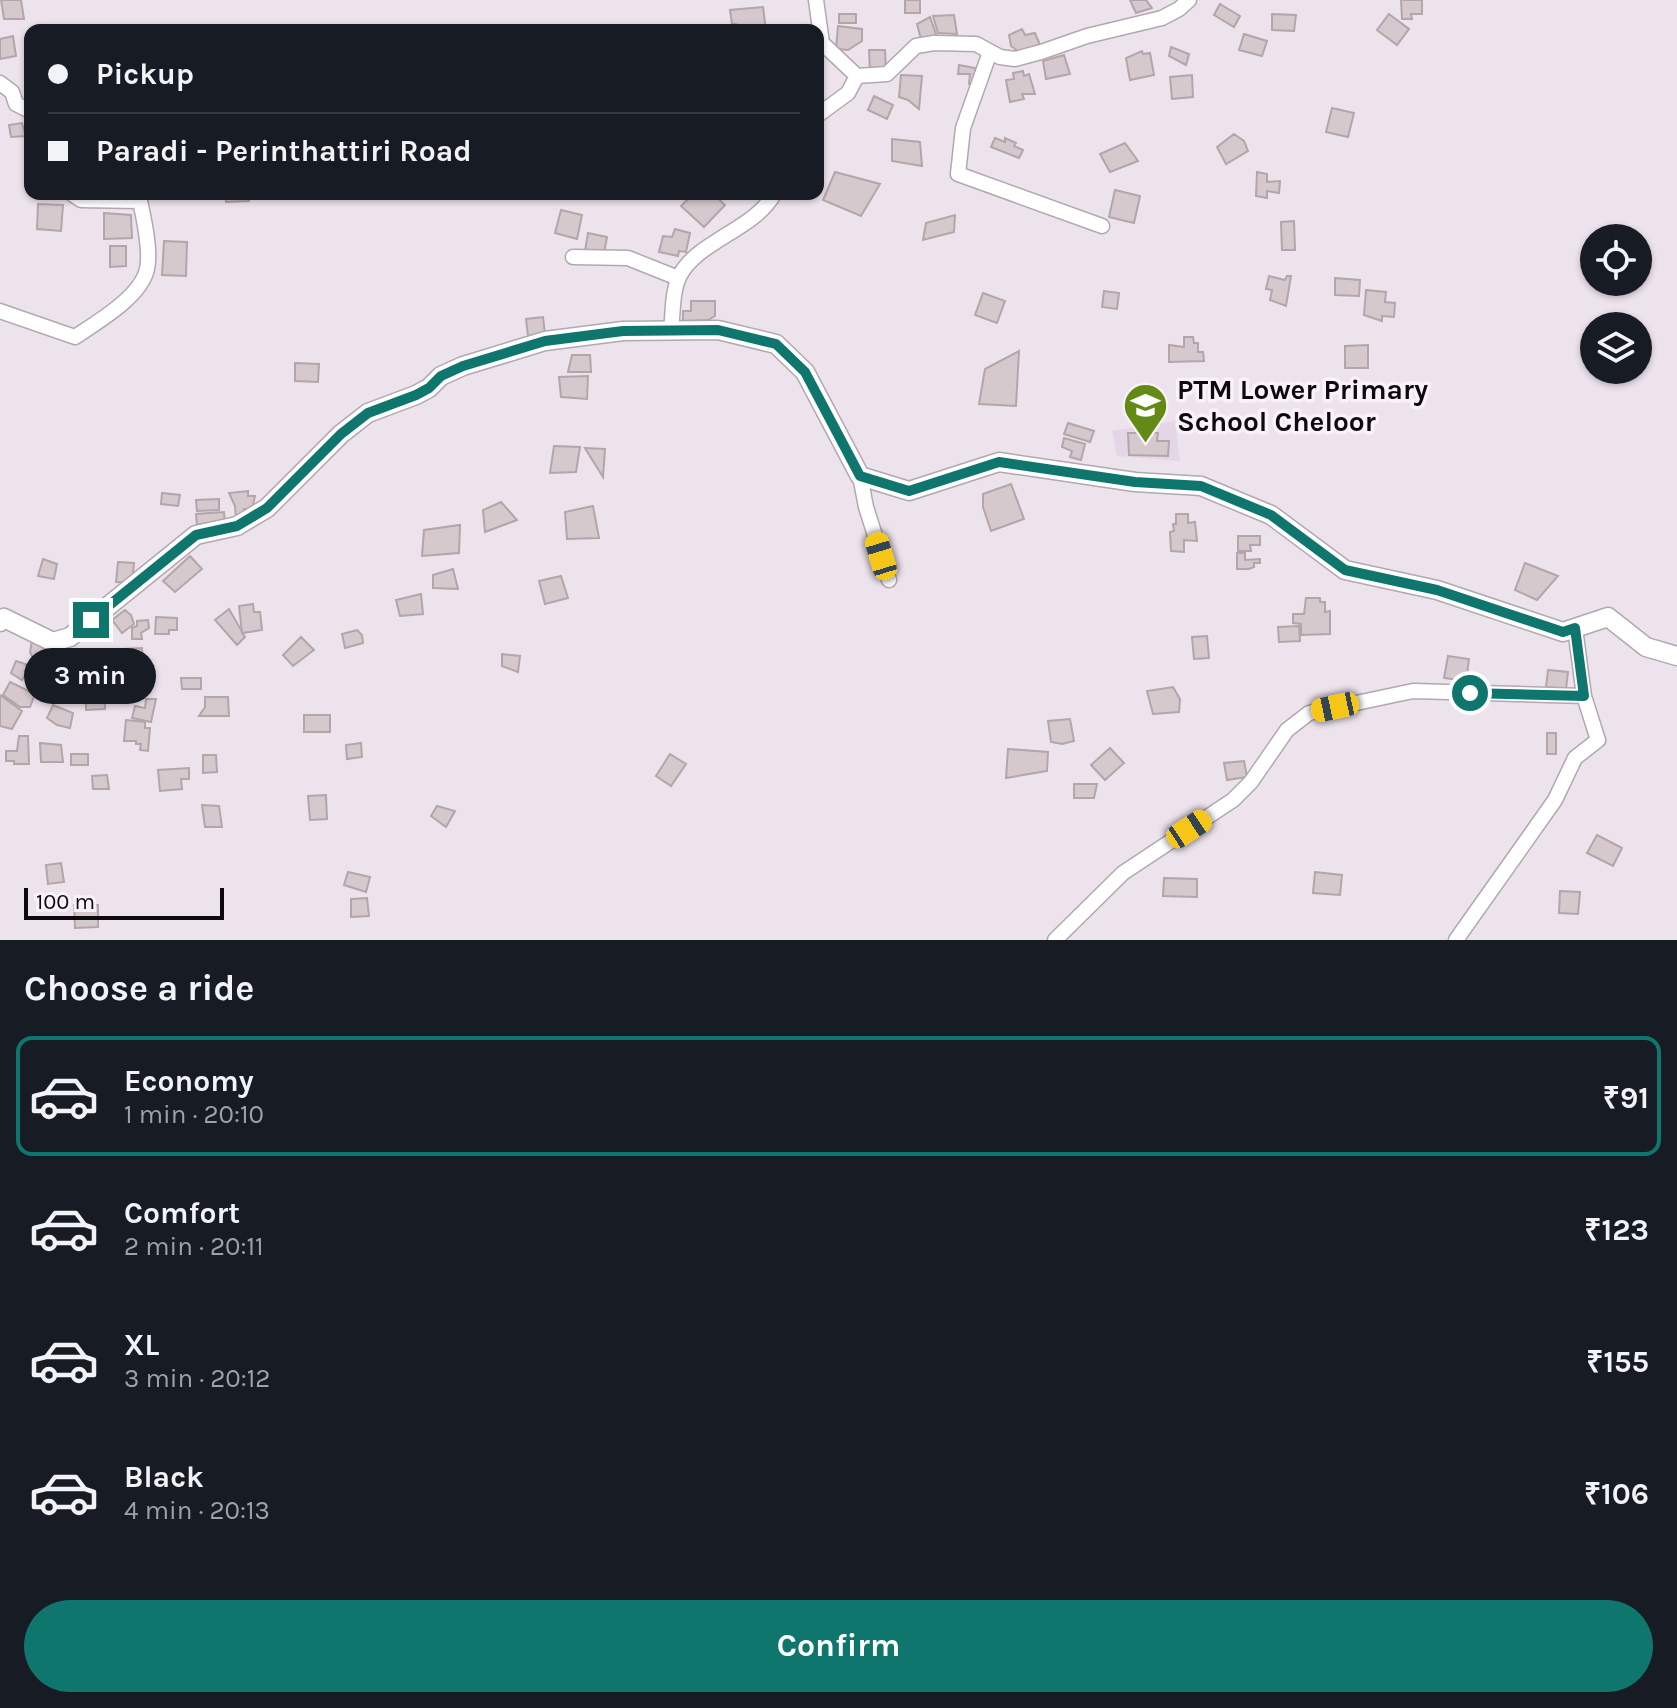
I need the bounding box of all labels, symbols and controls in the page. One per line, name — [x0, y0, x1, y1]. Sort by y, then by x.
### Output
text: Pickup — [96, 56, 194, 92]
text: Paradi - Perinthattiri Road — [96, 133, 472, 169]
map controls — [1580, 224, 1652, 384]
button: locate — [1580, 224, 1652, 296]
button: layers — [1580, 312, 1652, 384]
place label: PTM Lower Primary School Cheloor — [1177, 373, 1428, 438]
school or university icon: PTM Lower Primary School Cheloor — [1122, 381, 1170, 444]
car — [863, 530, 899, 582]
route end — [73, 602, 109, 638]
callout: 3 min — [25, 648, 157, 704]
text: 3 min — [54, 660, 126, 691]
route start — [1452, 675, 1488, 711]
car — [1309, 690, 1361, 724]
car — [1162, 806, 1216, 852]
scale bar — [24, 884, 224, 920]
text: 100 m — [36, 889, 95, 915]
text: Choose a ride — [24, 967, 254, 1009]
icon: car — [28, 1060, 100, 1132]
text: Economy — [124, 1063, 254, 1099]
text: ₹91 — [1603, 1080, 1649, 1116]
text: 1 min · 20:10 — [124, 1099, 264, 1130]
icon: car — [28, 1192, 100, 1264]
text: Comfort — [124, 1195, 240, 1231]
text: ₹123 — [1584, 1212, 1649, 1248]
text: 2 min · 20:11 — [124, 1231, 264, 1262]
icon: car — [28, 1324, 100, 1396]
text: XL — [124, 1327, 159, 1363]
text: ₹155 — [1586, 1344, 1649, 1380]
text: 3 min · 20:12 — [124, 1363, 270, 1394]
icon: car — [28, 1456, 100, 1528]
text: Black — [124, 1459, 204, 1495]
text: ₹106 — [1584, 1476, 1649, 1512]
text: 4 min · 20:13 — [124, 1495, 270, 1526]
button: Confirm — [24, 1600, 1653, 1692]

